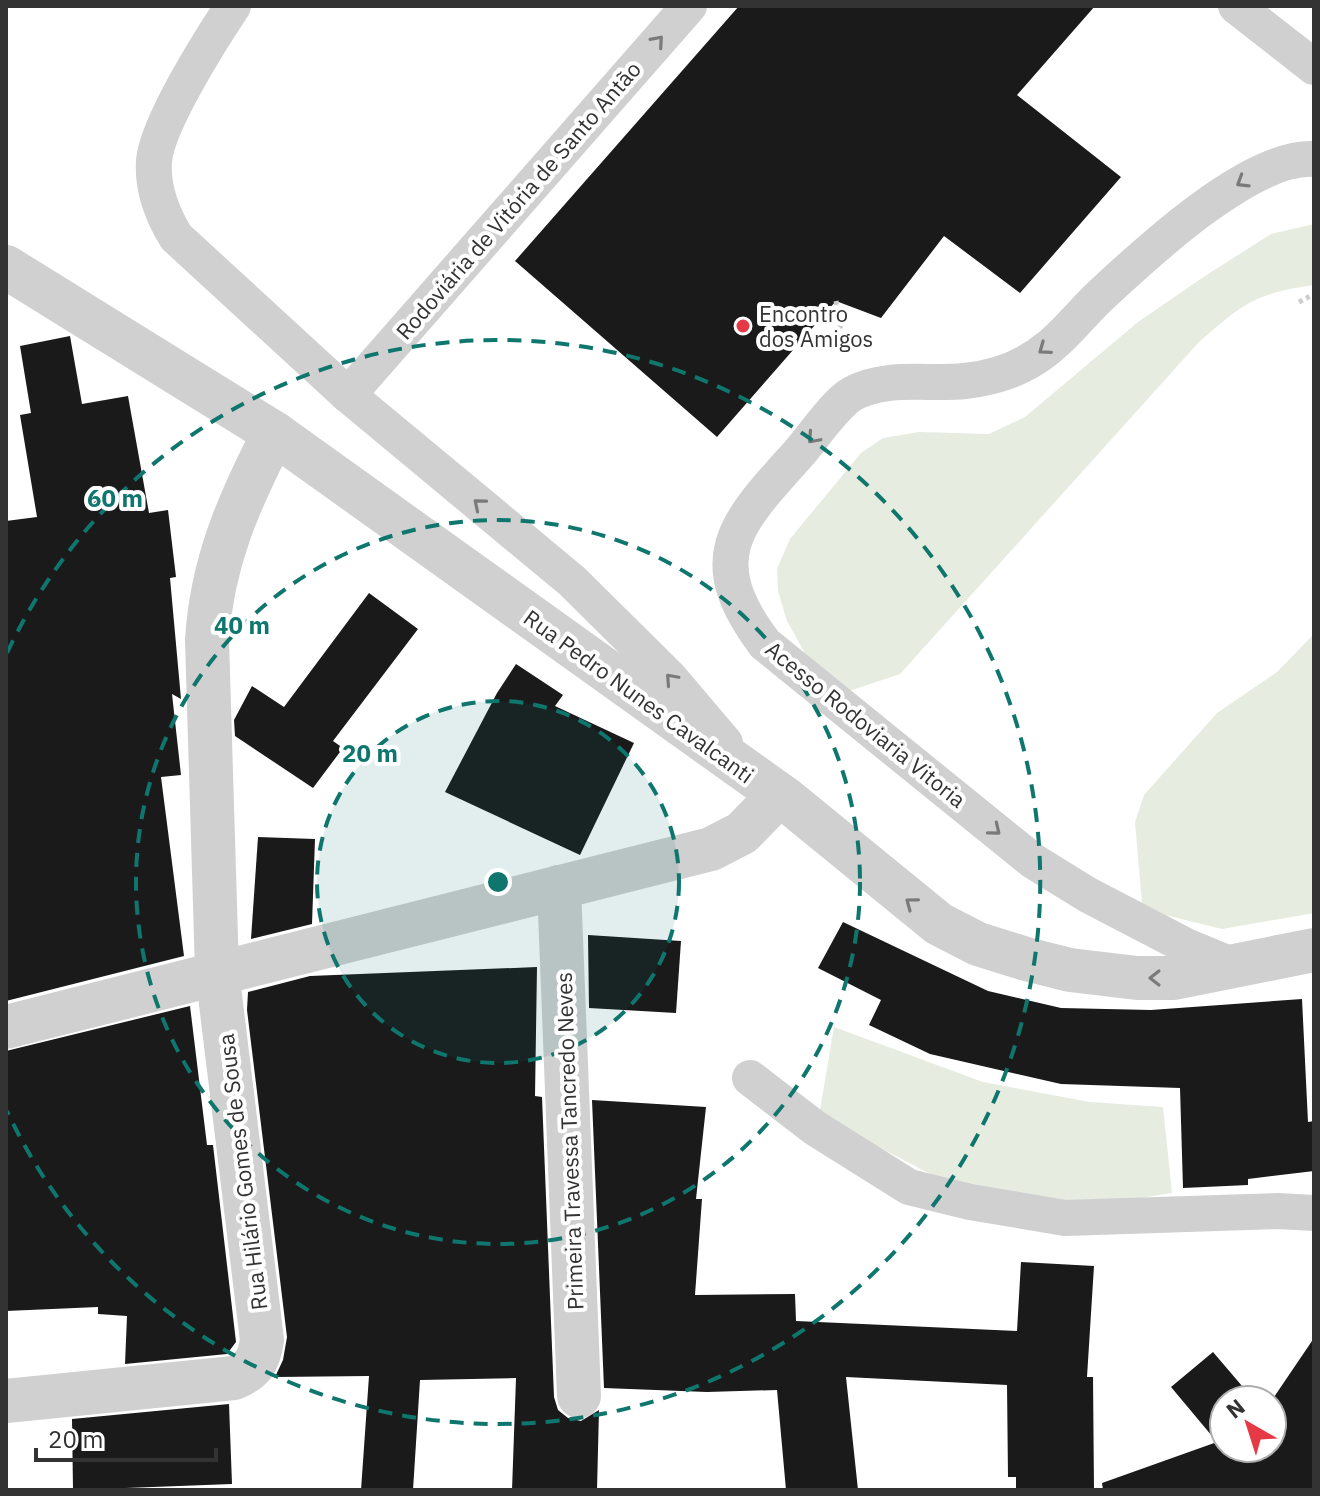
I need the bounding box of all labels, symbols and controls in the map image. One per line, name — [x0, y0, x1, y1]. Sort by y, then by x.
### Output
one-way arrow — [648, 36, 663, 51]
street label: Rodoviária de Vitória de Santo Antão — [389, 55, 647, 345]
one-way arrow — [1236, 172, 1251, 187]
place label: Encontro dos Amigos — [759, 299, 873, 353]
marker: Encontro dos Amigos — [734, 317, 752, 335]
one-way arrow — [1038, 339, 1052, 354]
one-way arrow — [808, 428, 822, 443]
text: 60 m — [87, 482, 143, 514]
one-way arrow — [474, 499, 489, 514]
street label: Rua Pedro Nunes Cavalcanti — [518, 603, 760, 789]
text: 40 m — [214, 609, 270, 641]
street label: Acesso Rodoviaria Vitoria — [760, 634, 972, 814]
one-way arrow — [666, 674, 680, 689]
text: 20 m — [342, 737, 398, 769]
one-way arrow — [986, 820, 1000, 835]
centre of rings — [484, 868, 512, 896]
one-way arrow — [905, 899, 919, 913]
one-way arrow — [1148, 969, 1161, 987]
street label: Primeira Travessa Tancredo Neves — [549, 972, 589, 1310]
street label: Rua Hilário Gomes de Sousa — [211, 1032, 273, 1312]
north arrow — [1208, 1384, 1288, 1464]
text: N — [1220, 1392, 1250, 1424]
scale bar — [36, 1412, 216, 1462]
text: 20 m — [48, 1423, 103, 1455]

